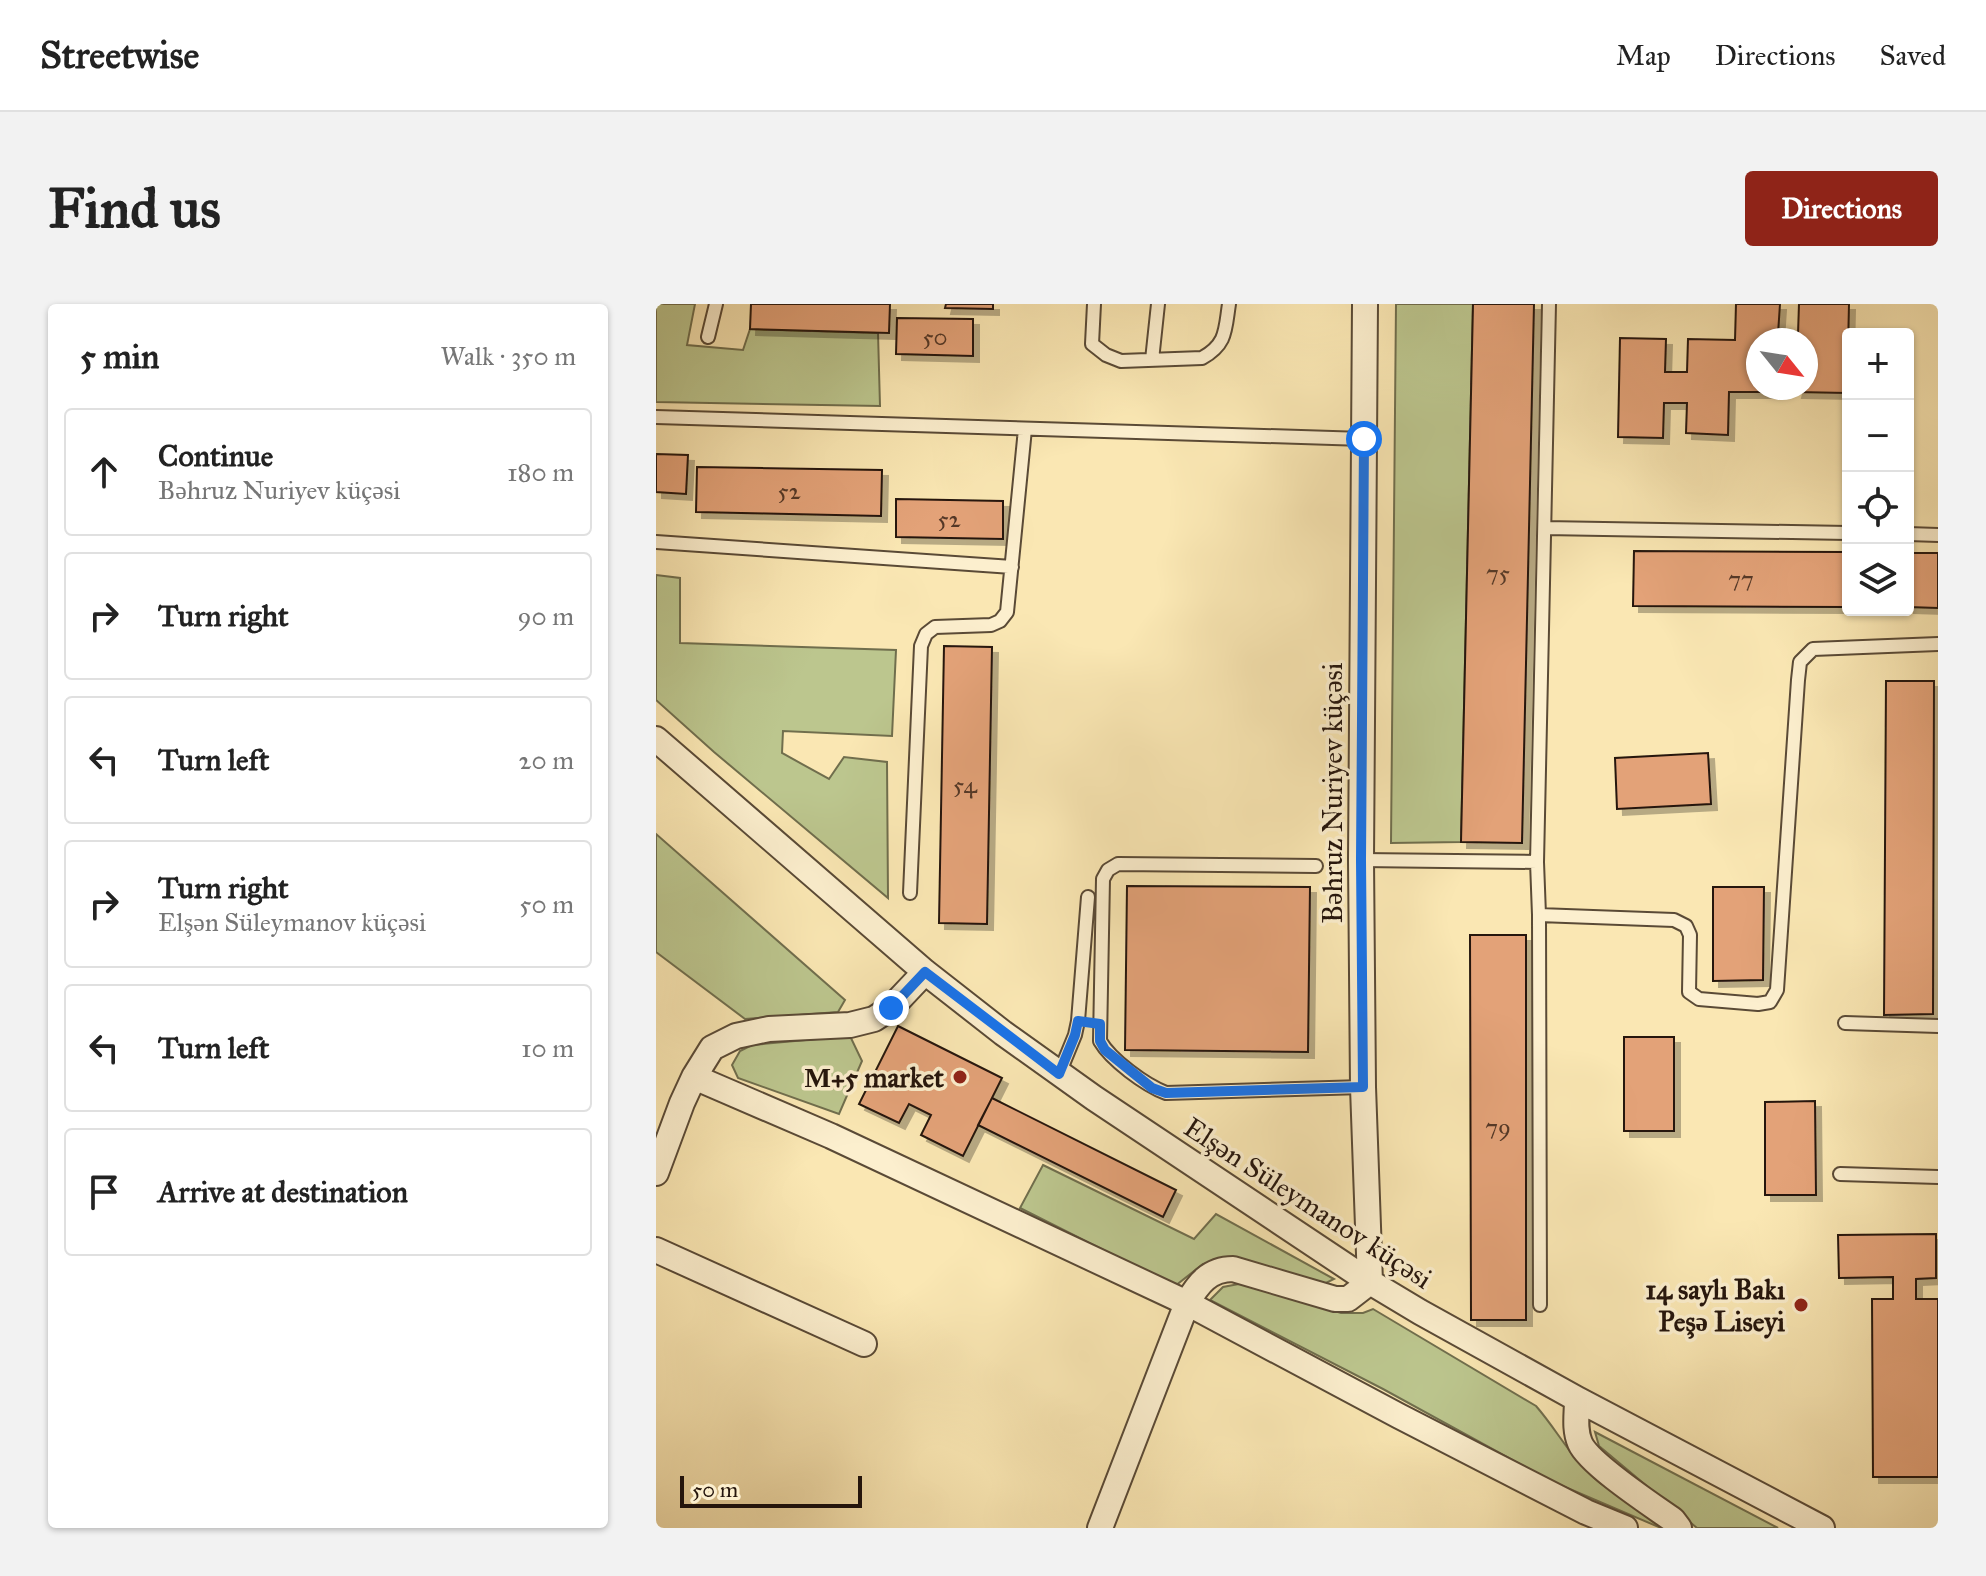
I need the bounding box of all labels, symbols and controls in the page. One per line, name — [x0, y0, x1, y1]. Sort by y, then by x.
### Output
text: Streetwise — [40, 32, 199, 78]
text: Map — [1616, 38, 1671, 73]
text: Directions — [1715, 38, 1836, 73]
text: Saved — [1880, 38, 1946, 73]
button: Directions — [1745, 171, 1938, 246]
text: Find us — [48, 174, 221, 242]
house number: 50 — [922, 322, 948, 352]
north arrow — [1746, 328, 1818, 400]
map controls — [1842, 328, 1914, 616]
button: + — [1842, 328, 1914, 400]
text: 5 min — [80, 336, 159, 377]
text: Walk · 350 m — [441, 340, 576, 372]
button: − — [1842, 400, 1914, 472]
route start — [1346, 421, 1382, 457]
text: Continue — [158, 438, 273, 474]
icon: ahead — [82, 450, 126, 494]
text: 180 m — [507, 456, 574, 488]
button: locate — [1842, 472, 1914, 544]
text: Bəhruz Nuriyev küçəsi — [158, 474, 400, 506]
house number: 52 — [778, 476, 801, 506]
house number: 52 — [938, 504, 961, 534]
button: layers — [1842, 544, 1914, 616]
house number: 75 — [1486, 558, 1510, 588]
house number: 77 — [1728, 564, 1754, 594]
icon: right — [82, 594, 126, 638]
text: Turn right — [158, 598, 289, 634]
text: 90 m — [517, 600, 574, 632]
street label: Bəhruz Nuriyev küçəsi — [1315, 662, 1350, 924]
icon: left — [82, 738, 126, 782]
text: Turn left — [158, 742, 269, 778]
text: 20 m — [519, 744, 574, 776]
house number: 54 — [953, 770, 978, 800]
text: Turn right — [158, 870, 289, 906]
icon: right — [82, 882, 126, 926]
text: 50 m — [519, 888, 574, 920]
text: Elşən Süleymanov küçəsi — [158, 906, 426, 938]
route end — [873, 990, 909, 1026]
icon: left — [82, 1026, 126, 1070]
text: Turn left — [158, 1030, 269, 1066]
text: 10 m — [521, 1032, 574, 1064]
place label: М+5 market — [805, 1060, 944, 1095]
marker: М+5 market — [951, 1068, 969, 1086]
street label: Elşən Süleymanov küçəsi — [1177, 1110, 1439, 1296]
house number: 79 — [1485, 1112, 1511, 1142]
icon: arrive — [82, 1170, 126, 1214]
text: Arrive at destination — [158, 1174, 408, 1210]
place label: 14 saylı Bakı Peşə Liseyi — [1645, 1272, 1785, 1339]
marker: 14 saylı Bakı Peşə Liseyi — [1792, 1296, 1810, 1314]
scale bar — [680, 1472, 862, 1508]
text: 50 m — [692, 1476, 738, 1503]

